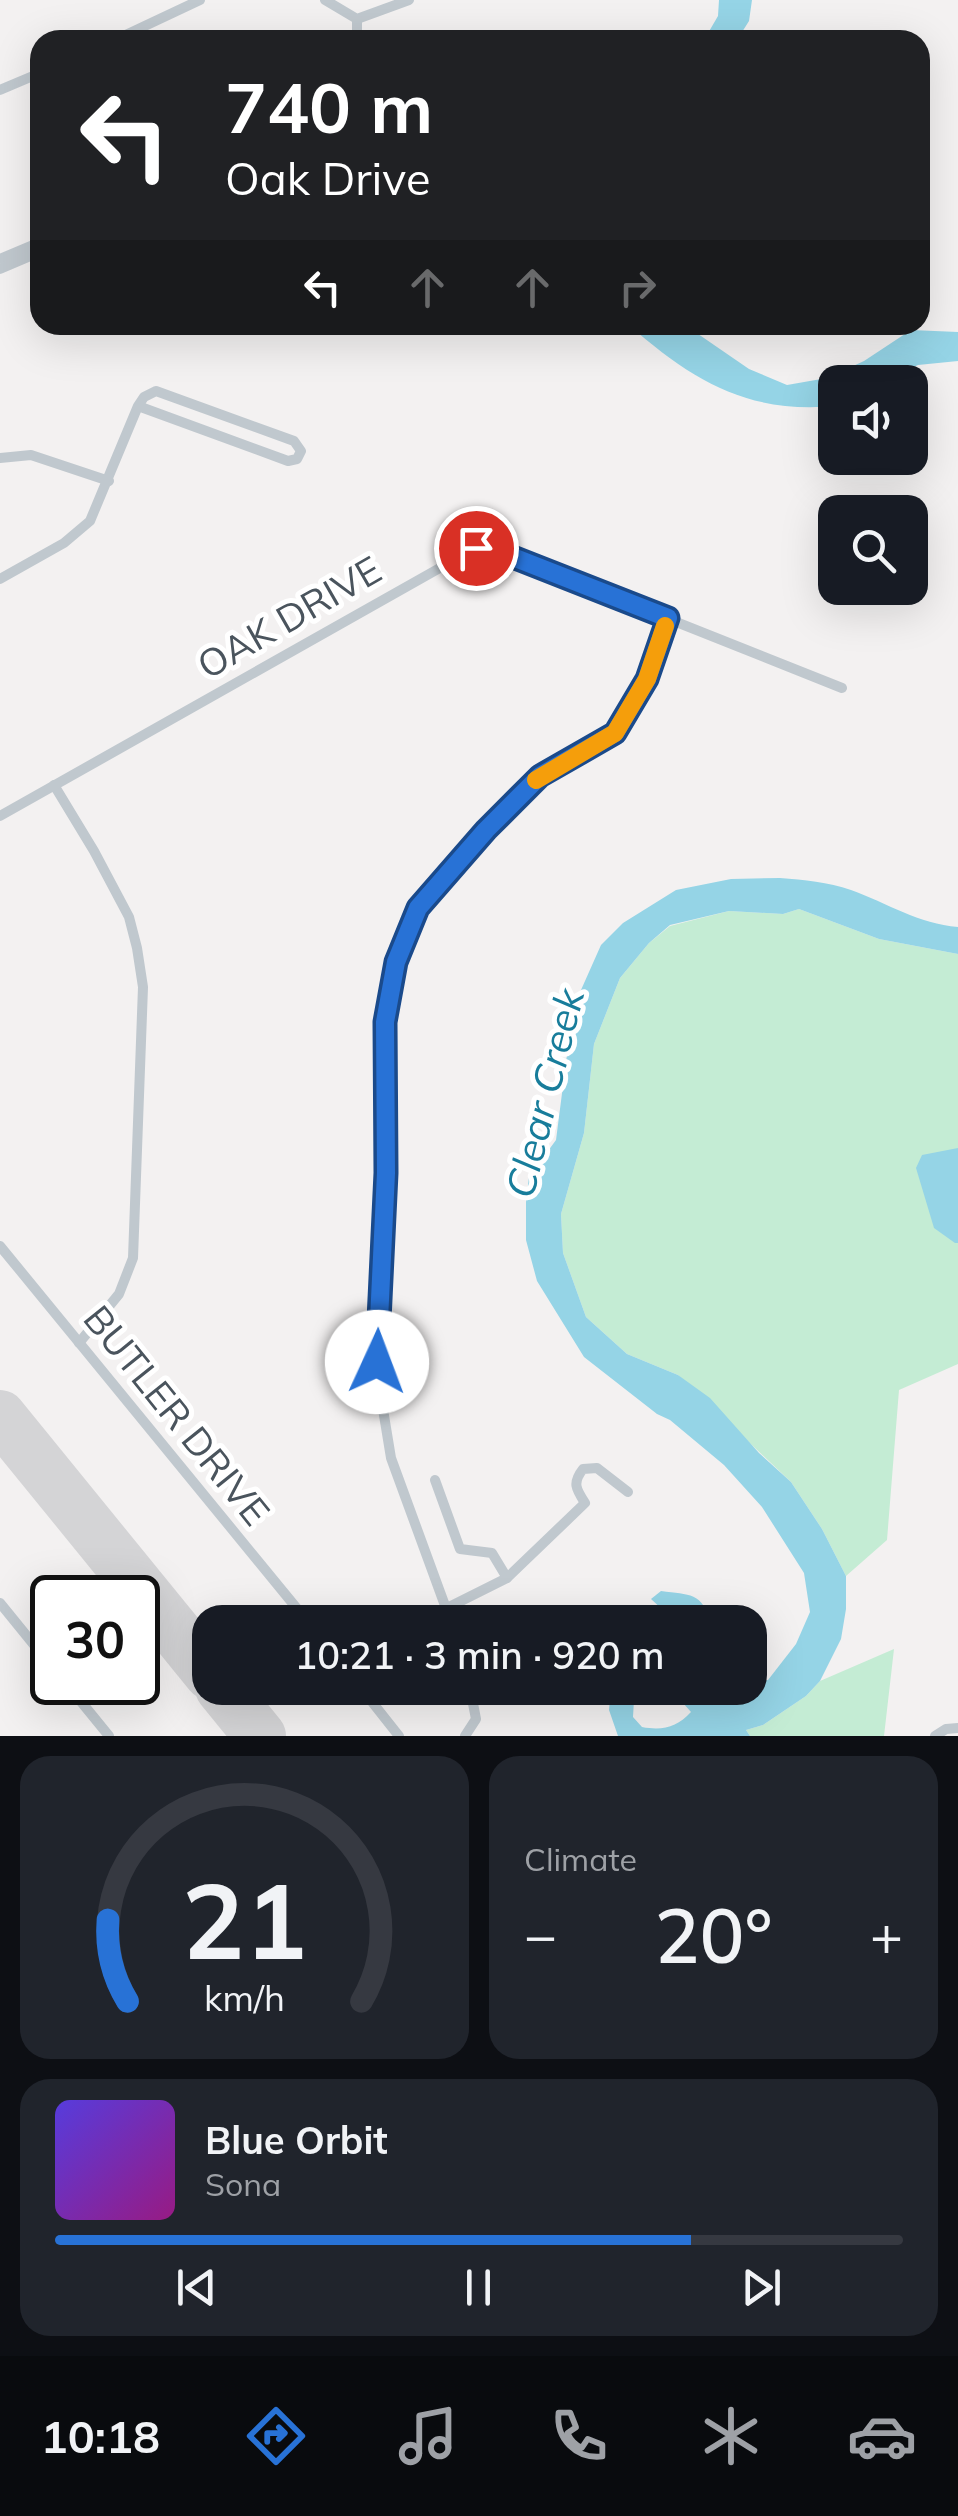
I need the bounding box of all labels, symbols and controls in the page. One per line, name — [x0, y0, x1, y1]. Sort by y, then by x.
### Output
text: 740 m — [225, 63, 433, 151]
icon: left — [60, 70, 190, 200]
text: Oak Drive — [225, 150, 430, 206]
icon: left — [295, 260, 350, 315]
icon: ahead — [400, 260, 455, 315]
icon: ahead — [505, 260, 560, 315]
icon: right — [610, 260, 665, 315]
map controls — [818, 365, 928, 605]
button: sound — [818, 365, 928, 475]
button: search — [818, 495, 928, 605]
pin — [434, 506, 519, 591]
icon: arrive — [449, 521, 504, 576]
street label: OAK DRIVE — [189, 545, 389, 689]
water label: Clear Creek — [494, 982, 594, 1203]
street label: BUTLER DRIVE — [74, 1295, 280, 1535]
position arrow — [325, 1310, 429, 1414]
speed limit sign: 30 — [30, 1575, 160, 1705]
text: 10:21 · 3 min · 920 m — [294, 1631, 665, 1679]
text: Climate — [524, 1839, 637, 1879]
text: 21 — [182, 1854, 307, 1985]
text: 20° — [654, 1888, 773, 1982]
text: − — [524, 1900, 557, 1969]
text: + — [870, 1900, 903, 1969]
text: km/h — [204, 1975, 285, 2020]
text: Blue Orbit — [205, 2116, 388, 2164]
text: Sona — [205, 2164, 281, 2204]
icon: previous — [169, 2260, 224, 2315]
icon: pause — [451, 2260, 506, 2315]
icon: next — [734, 2260, 789, 2315]
icon: directions — [241, 2401, 311, 2471]
icon: music — [393, 2401, 463, 2471]
icon: phone — [544, 2401, 614, 2471]
icon: climate — [696, 2401, 766, 2471]
icon: car — [847, 2401, 917, 2471]
text: 10:18 — [41, 2408, 160, 2464]

